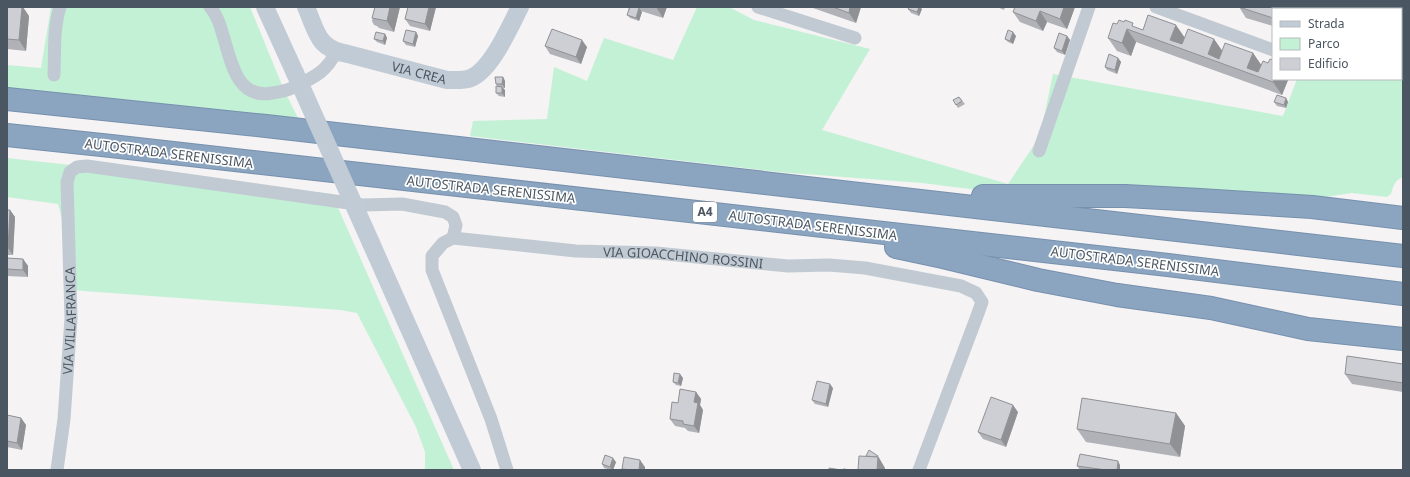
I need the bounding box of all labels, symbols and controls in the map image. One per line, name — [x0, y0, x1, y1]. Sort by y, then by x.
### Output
legend — [1272, 8, 1402, 80]
text: Strada — [1308, 15, 1344, 32]
text: Parco — [1308, 35, 1340, 52]
text: Edificio — [1308, 55, 1349, 72]
street label: VIA CREA — [390, 57, 449, 89]
street label: AUTOSTRADA SERENISSIMA — [84, 134, 255, 172]
street label: AUTOSTRADA SERENISSIMA — [406, 171, 577, 207]
road number: A4 — [693, 202, 717, 222]
street label: AUTOSTRADA SERENISSIMA — [728, 206, 899, 244]
street label: AUTOSTRADA SERENISSIMA — [1050, 242, 1221, 280]
street label: VIA GIOACCHINO ROSSINI — [603, 243, 764, 273]
street label: VIA VILLAFRANCA — [58, 266, 80, 375]

